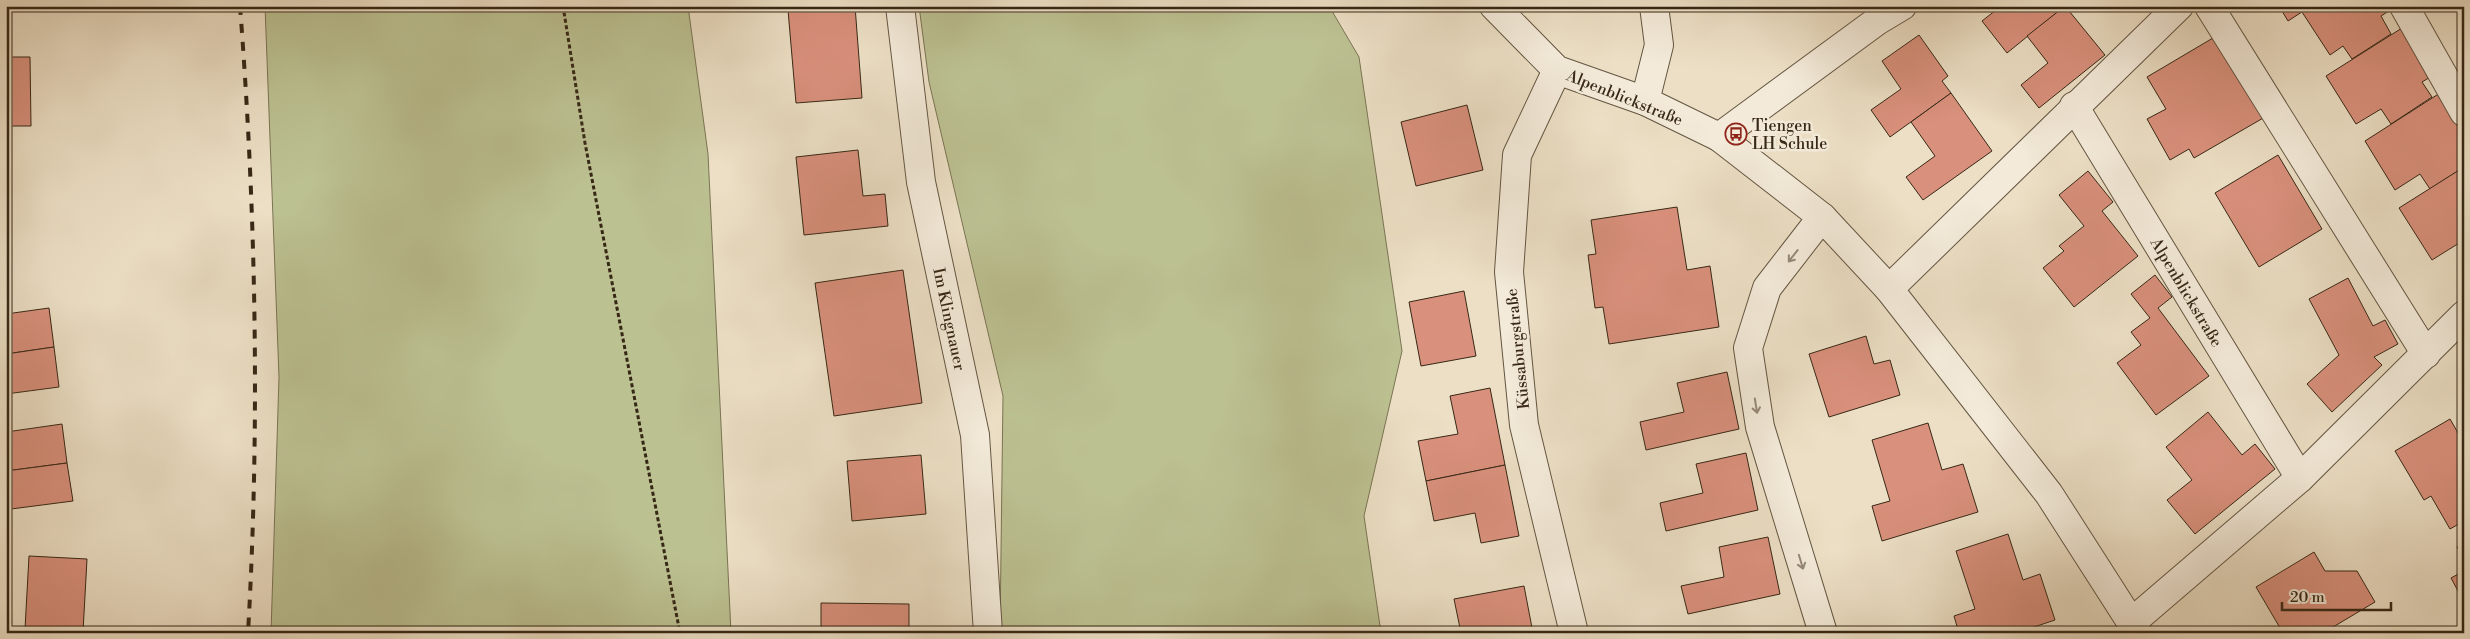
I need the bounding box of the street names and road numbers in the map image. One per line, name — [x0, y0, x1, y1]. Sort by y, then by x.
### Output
street label: Alpenblickstraße — [1563, 65, 1686, 130]
street label: Alpenblickstraße — [2145, 234, 2227, 351]
street label: Im Klingnauer — [928, 266, 970, 373]
street label: Küssaburgstraße — [1502, 288, 1534, 410]

